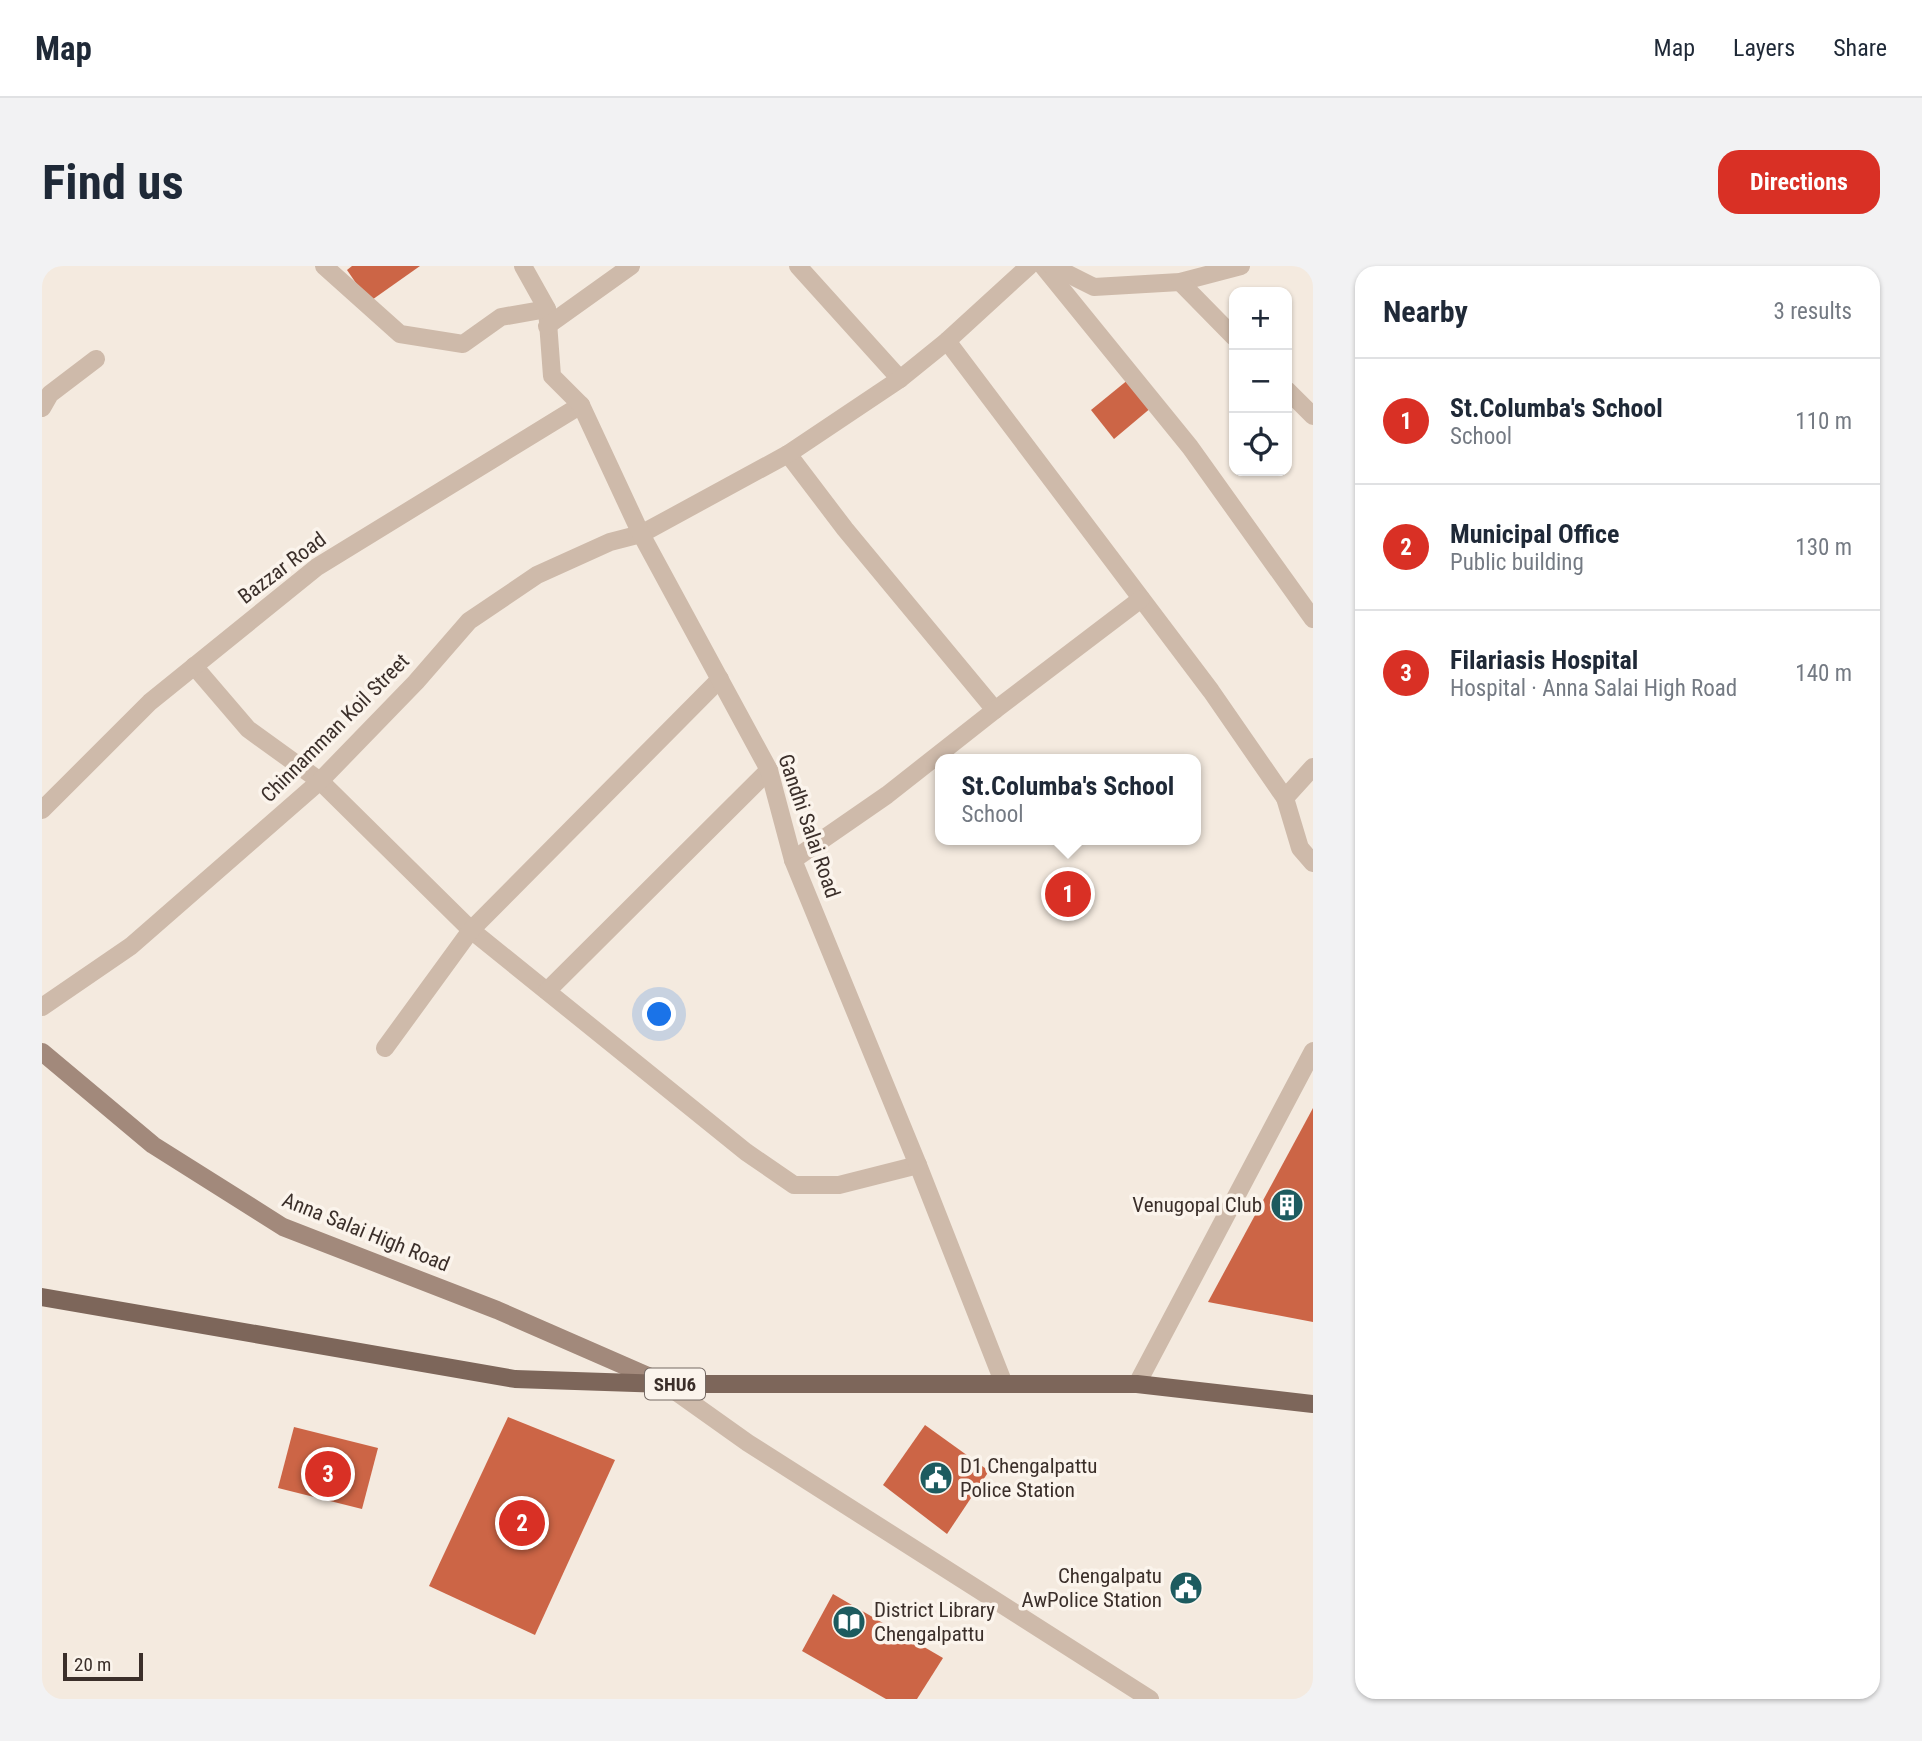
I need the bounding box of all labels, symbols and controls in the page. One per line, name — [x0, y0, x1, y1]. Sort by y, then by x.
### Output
text: Map — [35, 29, 92, 68]
text: Map — [1654, 34, 1695, 62]
text: Layers — [1733, 34, 1795, 62]
text: Share — [1833, 34, 1887, 62]
button: Directions — [1718, 150, 1880, 214]
text: Find us — [42, 154, 184, 211]
map controls — [1229, 287, 1292, 476]
button: + — [1229, 287, 1292, 350]
text: Nearby — [1383, 294, 1468, 329]
text: 3 results — [1774, 298, 1852, 325]
button: − — [1229, 350, 1292, 413]
text: St.Columba's School — [1450, 393, 1663, 423]
text: 1 — [1400, 408, 1412, 435]
text: 110 m — [1795, 408, 1852, 435]
button: locate — [1229, 413, 1292, 476]
text: School — [1450, 423, 1512, 450]
text: Municipal Office — [1450, 519, 1619, 549]
street label: Bazzar Road — [233, 527, 331, 609]
text: 2 — [1400, 534, 1412, 561]
text: 130 m — [1795, 534, 1852, 561]
text: Public building — [1450, 549, 1584, 576]
text: Filariasis Hospital — [1450, 645, 1638, 675]
street label: Chinnamman Koil Street — [256, 649, 414, 807]
text: 3 — [1400, 660, 1412, 687]
text: 140 m — [1795, 660, 1852, 687]
text: Hospital · Anna Salai High Road — [1450, 675, 1737, 702]
street label: Gandhi Salai Road — [773, 751, 845, 901]
popup — [935, 754, 1201, 845]
text: St.Columba's School — [962, 771, 1174, 801]
text: School — [962, 801, 1024, 828]
pin: 1 — [1045, 868, 1091, 920]
your location — [642, 997, 676, 1031]
building icon: Venugopal Club — [1268, 1186, 1306, 1224]
street label: Anna Salai High Road — [279, 1188, 453, 1276]
place label: Venugopal Club — [1132, 1193, 1262, 1217]
road number: SHU6 — [645, 1368, 705, 1400]
pin: 3 — [305, 1448, 351, 1500]
place label: D1 Chengalpattu Police Station — [960, 1454, 1097, 1502]
public building icon: D1 Chengalpattu Police Station — [917, 1459, 955, 1497]
pin: 2 — [499, 1497, 545, 1549]
place label: Chengalpatu AwPolice Station — [1022, 1564, 1162, 1612]
public building icon: Chengalpatu AwPolice Station — [1167, 1569, 1205, 1607]
place label: District Library Chengalpattu — [874, 1598, 995, 1646]
library icon: District Library Chengalpattu — [830, 1603, 868, 1641]
scale bar — [63, 1650, 144, 1682]
text: 20 m — [74, 1653, 111, 1676]

